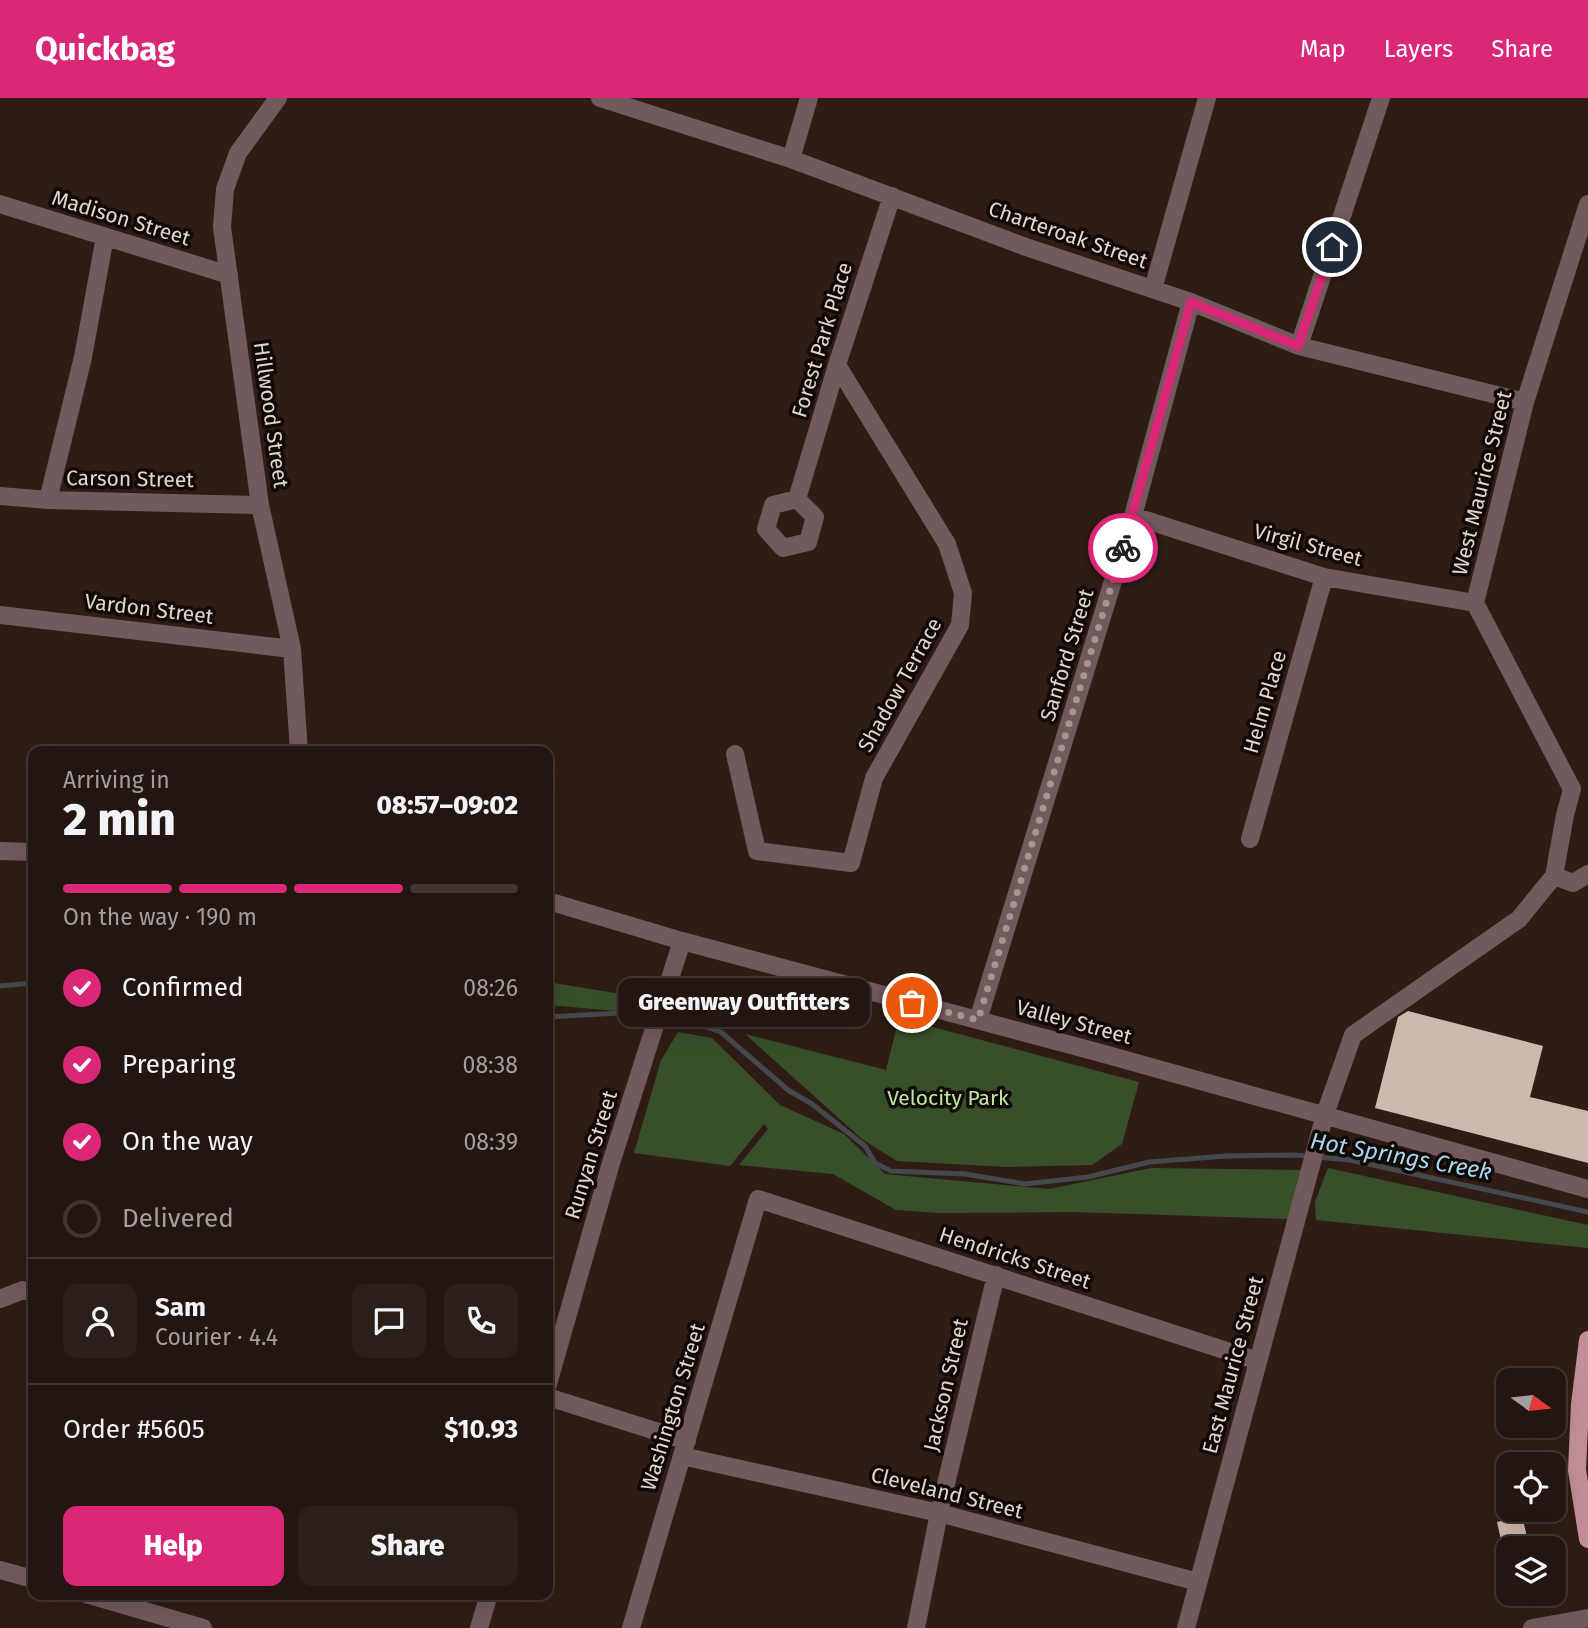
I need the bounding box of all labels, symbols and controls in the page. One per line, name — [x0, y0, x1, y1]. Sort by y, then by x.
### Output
text: Quickbag — [35, 29, 175, 69]
text: Map — [1300, 35, 1346, 63]
text: Layers — [1384, 35, 1453, 63]
text: Share — [1491, 35, 1553, 63]
street label: Madison Street — [49, 185, 194, 251]
street label: Charteroak Street — [985, 196, 1151, 275]
pin — [1302, 217, 1362, 277]
icon: home — [1313, 228, 1351, 266]
street label: Forest Park Place — [786, 259, 858, 421]
street label: Hillwood Street — [248, 340, 294, 490]
street label: West Maurice Street — [1447, 388, 1518, 578]
street label: Carson Street — [66, 465, 194, 493]
courier — [1088, 513, 1158, 583]
street label: Virgil Street — [1251, 518, 1365, 572]
icon: bike — [1104, 529, 1142, 567]
street label: Sanford Street — [1035, 585, 1100, 724]
street label: Vardon Street — [83, 588, 215, 630]
street label: Shadow Terrace — [852, 613, 948, 757]
street label: Helm Place — [1238, 647, 1292, 757]
text: Arriving in — [63, 766, 170, 794]
text: 08:57–09:02 — [376, 790, 518, 821]
text: 2 min — [63, 792, 176, 847]
text: On the way · 190 m — [63, 903, 257, 931]
icon: check — [63, 969, 101, 1007]
text: Confirmed — [122, 972, 243, 1003]
pin — [882, 973, 942, 1033]
text: 08:26 — [463, 974, 518, 1002]
callout: Greenway Outfitters — [618, 978, 870, 1028]
icon: bag — [893, 984, 931, 1022]
text: Greenway Outfitters — [638, 988, 850, 1016]
street label: Valley Street — [1013, 994, 1135, 1050]
icon: check — [63, 1046, 101, 1084]
text: Preparing — [122, 1049, 235, 1080]
text: 08:38 — [463, 1051, 518, 1079]
park label: Velocity Park — [887, 1085, 1009, 1111]
street label: Runyan Street — [559, 1087, 623, 1223]
icon: check — [63, 1123, 101, 1161]
text: On the way — [122, 1126, 253, 1157]
water label: Hot Springs Creek — [1308, 1126, 1494, 1186]
text: 08:39 — [463, 1128, 518, 1156]
text: Delivered — [122, 1203, 234, 1234]
street label: Hendricks Street — [936, 1221, 1094, 1295]
street label: East Maurice Street — [1197, 1273, 1269, 1457]
button: person — [63, 1284, 137, 1358]
button: chat — [352, 1284, 426, 1358]
button: phone — [444, 1284, 518, 1358]
text: Sam — [155, 1292, 206, 1323]
street label: Jackson Street — [918, 1316, 974, 1454]
street label: Washington Street — [635, 1320, 711, 1494]
text: Courier · 4.4 — [155, 1323, 278, 1351]
north arrow — [1496, 1368, 1566, 1438]
map controls — [1496, 1368, 1566, 1606]
text: Order #5605 — [63, 1414, 205, 1445]
text: $10.93 — [444, 1414, 518, 1445]
button: locate — [1496, 1452, 1566, 1522]
street label: Cleveland Street — [868, 1462, 1026, 1525]
button: Help — [63, 1506, 284, 1586]
button: Share — [298, 1506, 518, 1586]
button: layers — [1496, 1536, 1566, 1606]

